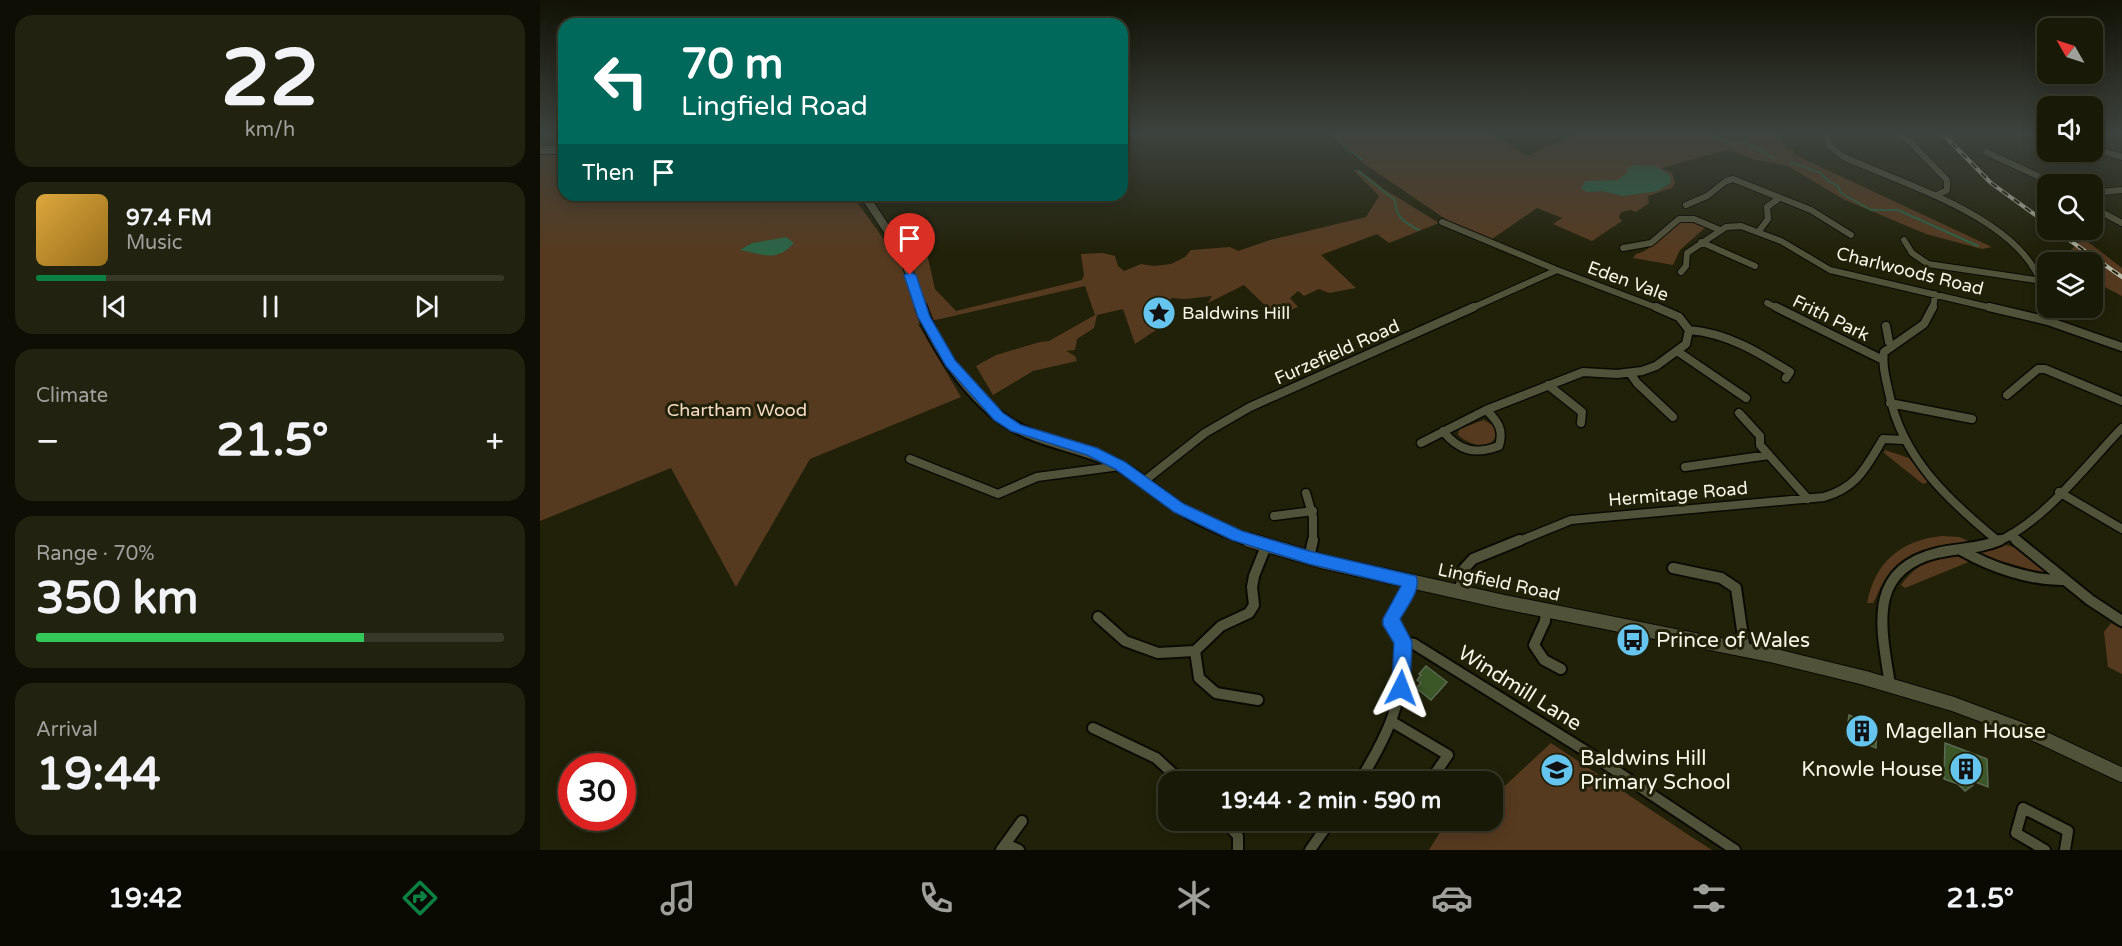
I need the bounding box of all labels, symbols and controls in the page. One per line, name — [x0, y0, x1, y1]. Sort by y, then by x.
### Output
north arrow — [2037, 18, 2103, 84]
map controls — [2037, 18, 2103, 318]
text: 22 — [221, 32, 319, 126]
text: 70 m — [681, 39, 783, 90]
icon: left — [582, 42, 660, 120]
text: Lingfield Road — [681, 90, 868, 123]
button: sound — [2037, 96, 2103, 162]
text: km/h — [245, 118, 295, 142]
icon: arrive — [647, 156, 680, 189]
text: Then — [582, 160, 635, 186]
button: search — [2037, 174, 2103, 240]
text: 97.4 FM — [126, 205, 212, 231]
pin — [884, 213, 935, 275]
icon: arrive — [893, 222, 926, 255]
text: Music — [126, 231, 182, 255]
street label: Charlwoods Road — [1834, 242, 1986, 300]
button: layers — [2037, 252, 2103, 318]
street label: Eden Vale — [1584, 256, 1672, 306]
icon: previous — [98, 290, 131, 323]
icon: pause — [254, 290, 287, 323]
icon: next — [410, 290, 443, 323]
street label: Frith Park — [1789, 290, 1873, 346]
place icon: Baldwins Hill — [1141, 295, 1177, 331]
place label: Baldwins Hill — [1182, 302, 1290, 324]
street label: Furzefield Road — [1271, 315, 1403, 389]
text: Climate — [36, 384, 108, 408]
park label: Chartham Wood — [667, 399, 807, 421]
text: 21.5° — [216, 414, 329, 468]
text: − — [36, 422, 60, 461]
text: + — [485, 422, 504, 461]
street label: Hermitage Road — [1607, 477, 1749, 511]
text: Range · 70% — [36, 542, 155, 566]
street label: Lingfield Road — [1436, 558, 1562, 606]
text: 350 km — [36, 572, 198, 626]
bus stop icon: Prince of Wales — [1615, 622, 1651, 658]
place label: Prince of Wales — [1656, 628, 1810, 653]
street label: Windmill Lane — [1453, 640, 1586, 737]
position arrow — [1369, 656, 1433, 720]
building icon: Magellan House — [1844, 713, 1880, 749]
text: Arrival — [36, 718, 98, 742]
place label: Magellan House — [1885, 719, 2046, 744]
place label: Baldwins Hill Primary School — [1580, 746, 1731, 795]
text: 19:44 — [36, 748, 161, 802]
building icon: Knowle House — [1948, 751, 1984, 787]
school or university icon: Baldwins Hill Primary School — [1539, 752, 1575, 788]
speed limit sign: 30 — [558, 753, 636, 831]
place label: Knowle House — [1801, 757, 1943, 782]
text: 19:44 · 2 min · 590 m — [1220, 788, 1441, 814]
icon: directions — [399, 877, 441, 919]
icon: music — [657, 877, 699, 919]
icon: phone — [915, 877, 957, 919]
icon: climate — [1173, 877, 1215, 919]
icon: car — [1431, 877, 1473, 919]
icon: filters — [1688, 877, 1730, 919]
text: 19:42 — [108, 882, 183, 915]
text: 21.5° — [1946, 882, 2014, 915]

